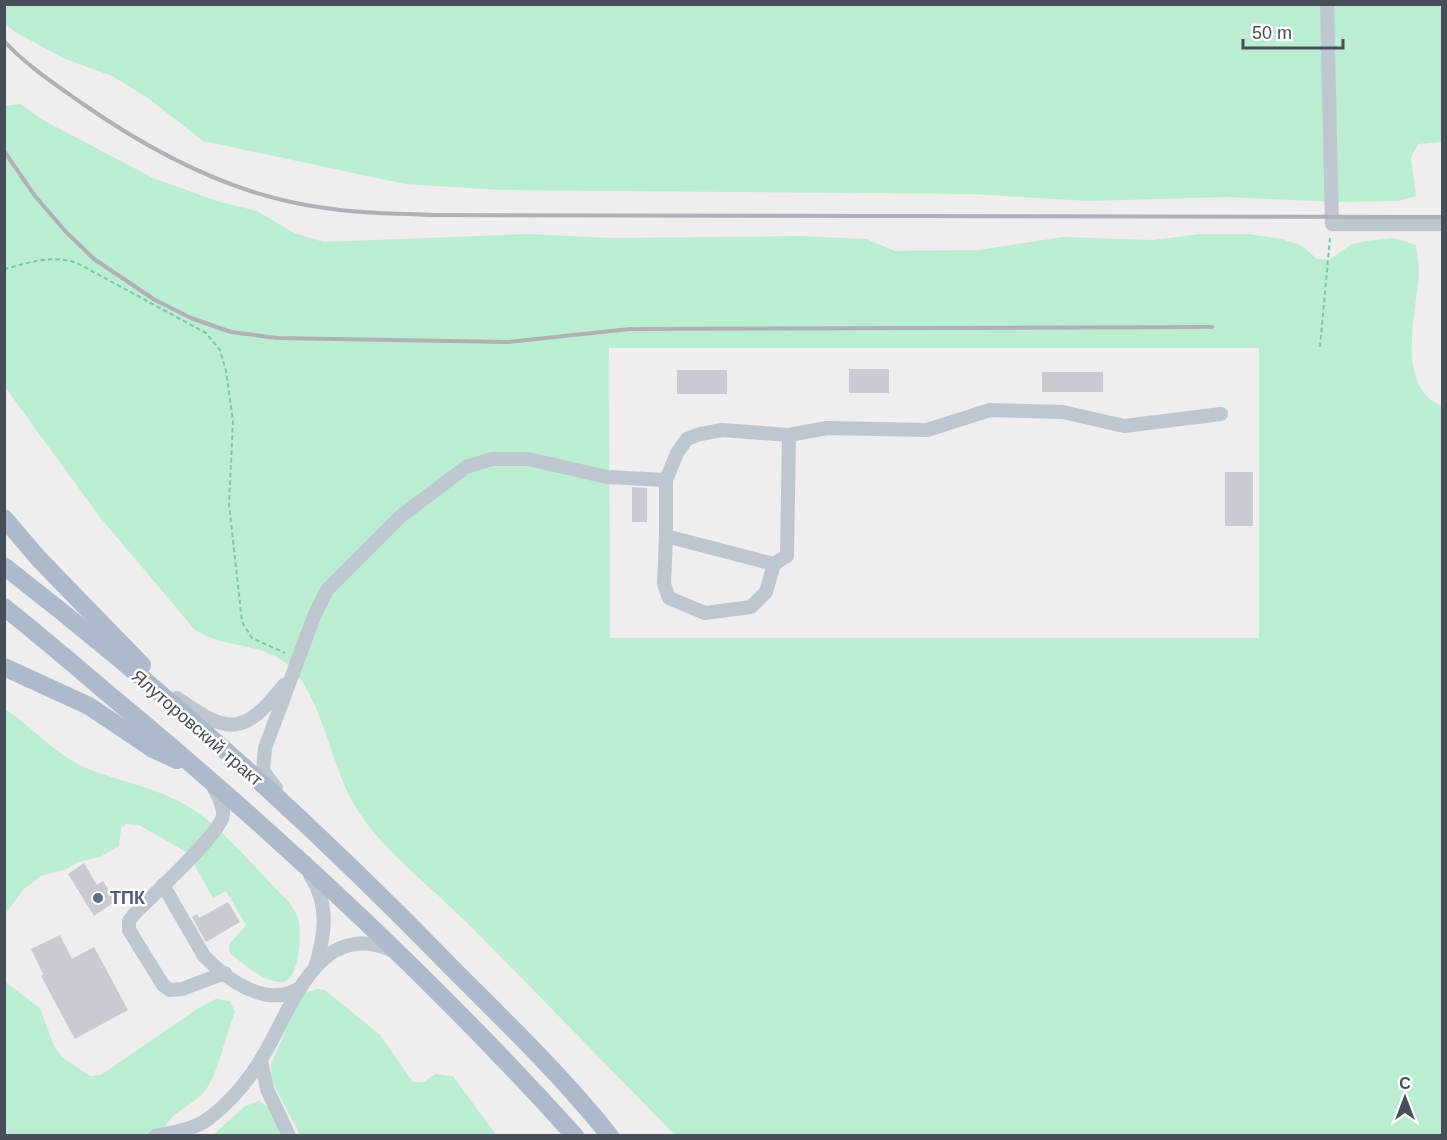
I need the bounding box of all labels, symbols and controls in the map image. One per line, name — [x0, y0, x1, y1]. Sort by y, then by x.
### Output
scale bar — [1243, 12, 1344, 50]
text: 50 m — [1252, 23, 1292, 43]
street label: Ялуторовский тракт — [128, 666, 266, 790]
place label: ТПК — [110, 888, 146, 908]
marker: ТПК — [91, 891, 105, 905]
north arrow — [1375, 1068, 1435, 1128]
text: С — [1399, 1075, 1411, 1092]

